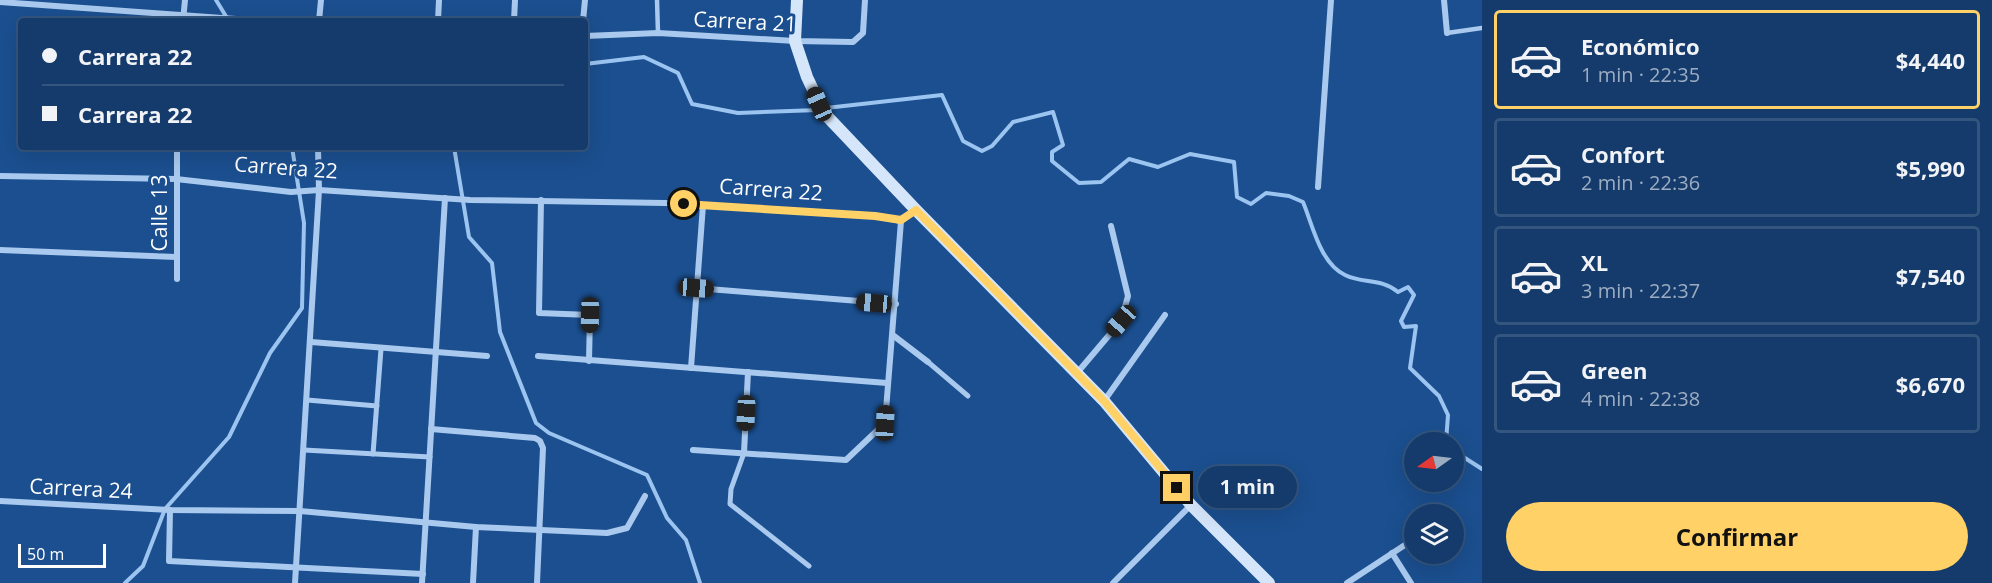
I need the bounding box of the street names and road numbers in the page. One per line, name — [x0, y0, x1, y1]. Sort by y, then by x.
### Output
street label: Carrera 21 — [693, 4, 798, 38]
street label: Carrera 22 — [233, 149, 339, 185]
street label: Carrera 22 — [718, 171, 824, 207]
street label: Calle 13 — [145, 175, 173, 251]
street label: Carrera 24 — [29, 471, 134, 505]

